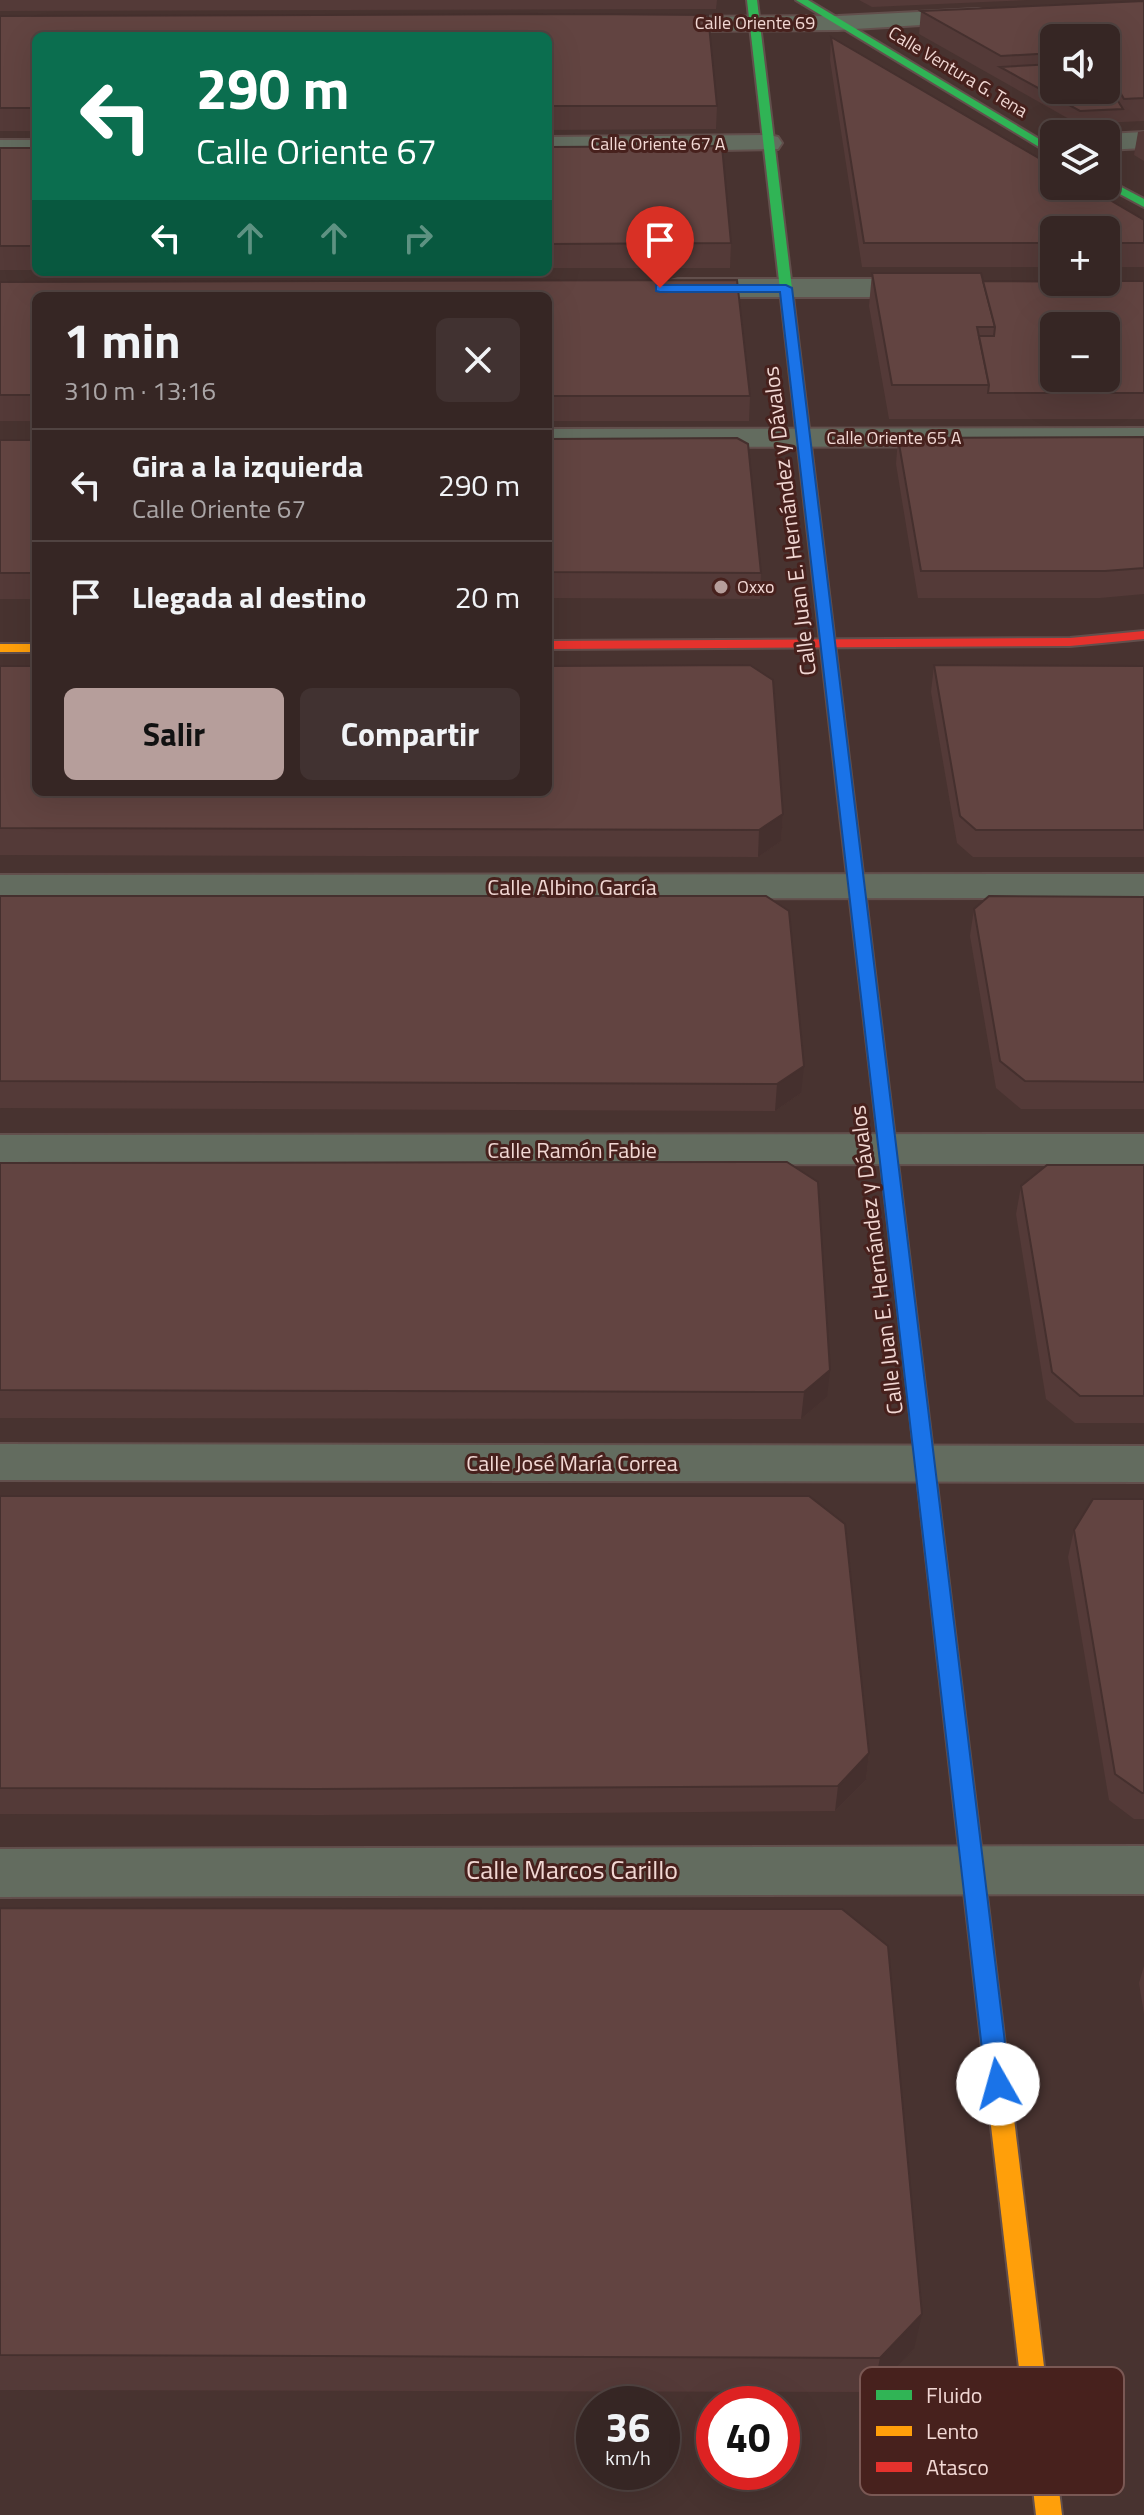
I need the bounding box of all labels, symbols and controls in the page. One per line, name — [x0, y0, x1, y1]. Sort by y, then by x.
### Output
street label: Calle Oriente 69 — [695, 9, 815, 36]
street label: Calle Ventura G. Tena — [883, 19, 1033, 124]
map controls — [1040, 24, 1120, 392]
button: sound — [1040, 24, 1120, 104]
text: 290 m — [196, 46, 349, 131]
icon: left — [64, 64, 168, 168]
button: layers — [1040, 120, 1120, 200]
text: Calle Oriente 67 — [196, 123, 437, 178]
street label: Calle Oriente 67 A — [590, 130, 726, 157]
pin — [626, 206, 694, 288]
icon: left — [144, 216, 188, 260]
icon: ahead — [228, 216, 272, 260]
icon: ahead — [312, 216, 356, 260]
icon: right — [396, 216, 440, 260]
button: + — [1040, 216, 1120, 296]
icon: arrive — [638, 218, 682, 262]
text: 1 min — [64, 304, 181, 377]
button: − — [1040, 312, 1120, 392]
button: close — [436, 318, 520, 402]
street label: Calle Juan E. Hernández y Dávalos — [753, 364, 825, 678]
text: 310 m · 13:16 — [64, 371, 216, 410]
street label: Calle Oriente 65 A — [826, 424, 962, 451]
text: Gira a la izquierda — [132, 443, 363, 489]
text: 290 m — [438, 462, 520, 508]
icon: left — [64, 463, 108, 507]
text: Calle Oriente 67 — [132, 489, 306, 528]
place label: Oxxo — [737, 573, 774, 600]
text: Llegada al destino — [132, 574, 366, 620]
text: 20 m — [455, 574, 520, 620]
icon: arrive — [64, 575, 108, 619]
marker: Oxxo — [712, 578, 730, 596]
button: Salir — [64, 688, 284, 780]
button: Compartir — [300, 688, 520, 780]
street label: Calle Albino García — [487, 870, 657, 904]
street label: Calle Juan E. Hernández y Dávalos — [840, 1103, 912, 1417]
street label: Calle Ramón Fabie — [487, 1133, 657, 1167]
street label: Calle José María Correa — [466, 1446, 678, 1480]
street label: Calle Marcos Carillo — [466, 1850, 678, 1889]
position arrow — [956, 2042, 1040, 2126]
legend — [860, 2367, 1124, 2495]
text: Fluido — [926, 2378, 982, 2412]
speed limit sign: 40 — [696, 2386, 800, 2490]
text: 36 — [606, 2397, 650, 2458]
text: Lento — [926, 2414, 979, 2448]
text: km/h — [605, 2442, 651, 2473]
text: Atasco — [926, 2450, 989, 2484]

